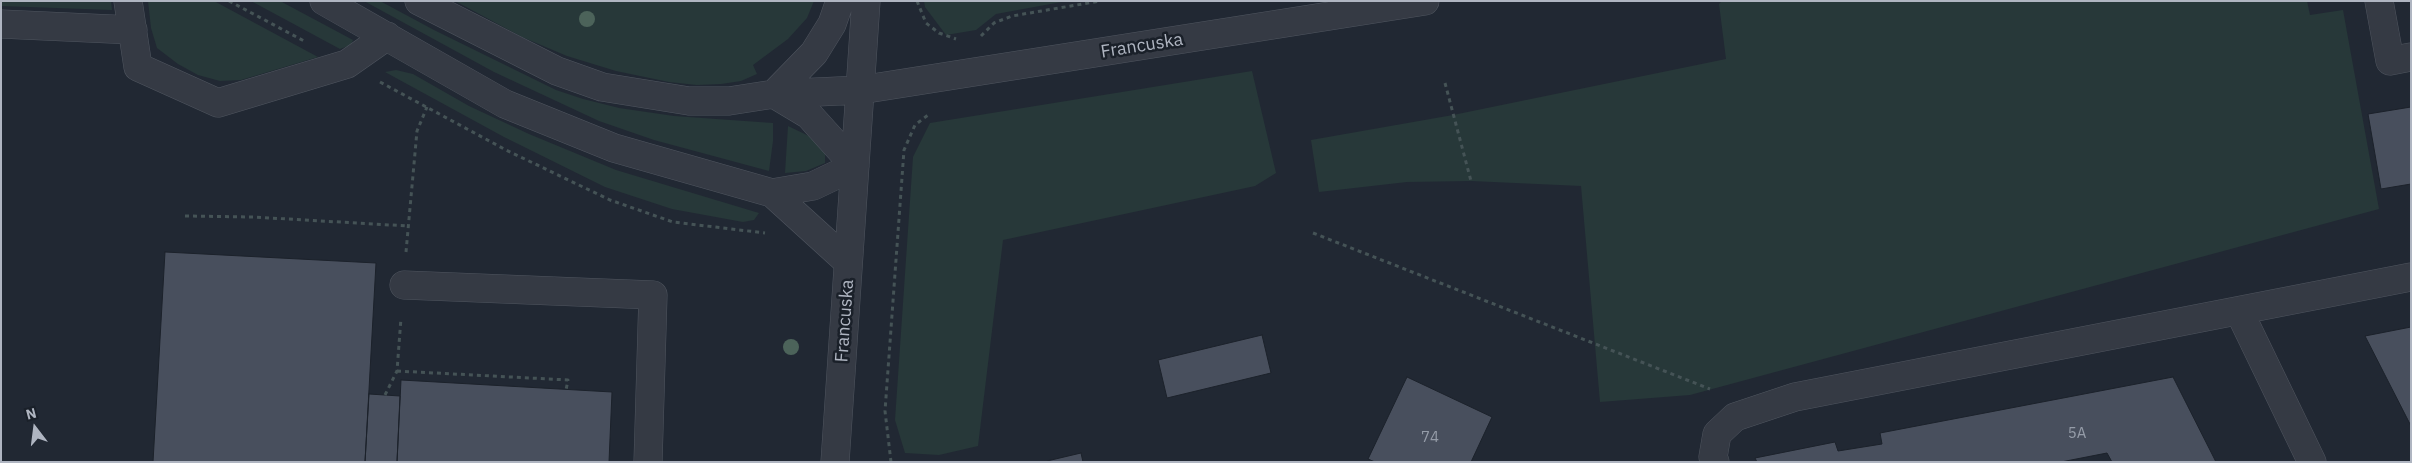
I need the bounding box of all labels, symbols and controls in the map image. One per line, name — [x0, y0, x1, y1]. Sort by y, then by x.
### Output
street label: Francuska — [1099, 29, 1185, 63]
street label: Francuska — [831, 279, 859, 363]
north arrow — [10, 403, 60, 453]
text: N — [24, 404, 38, 424]
house number: 5A — [2068, 425, 2086, 443]
house number: 74 — [1421, 429, 1439, 447]

